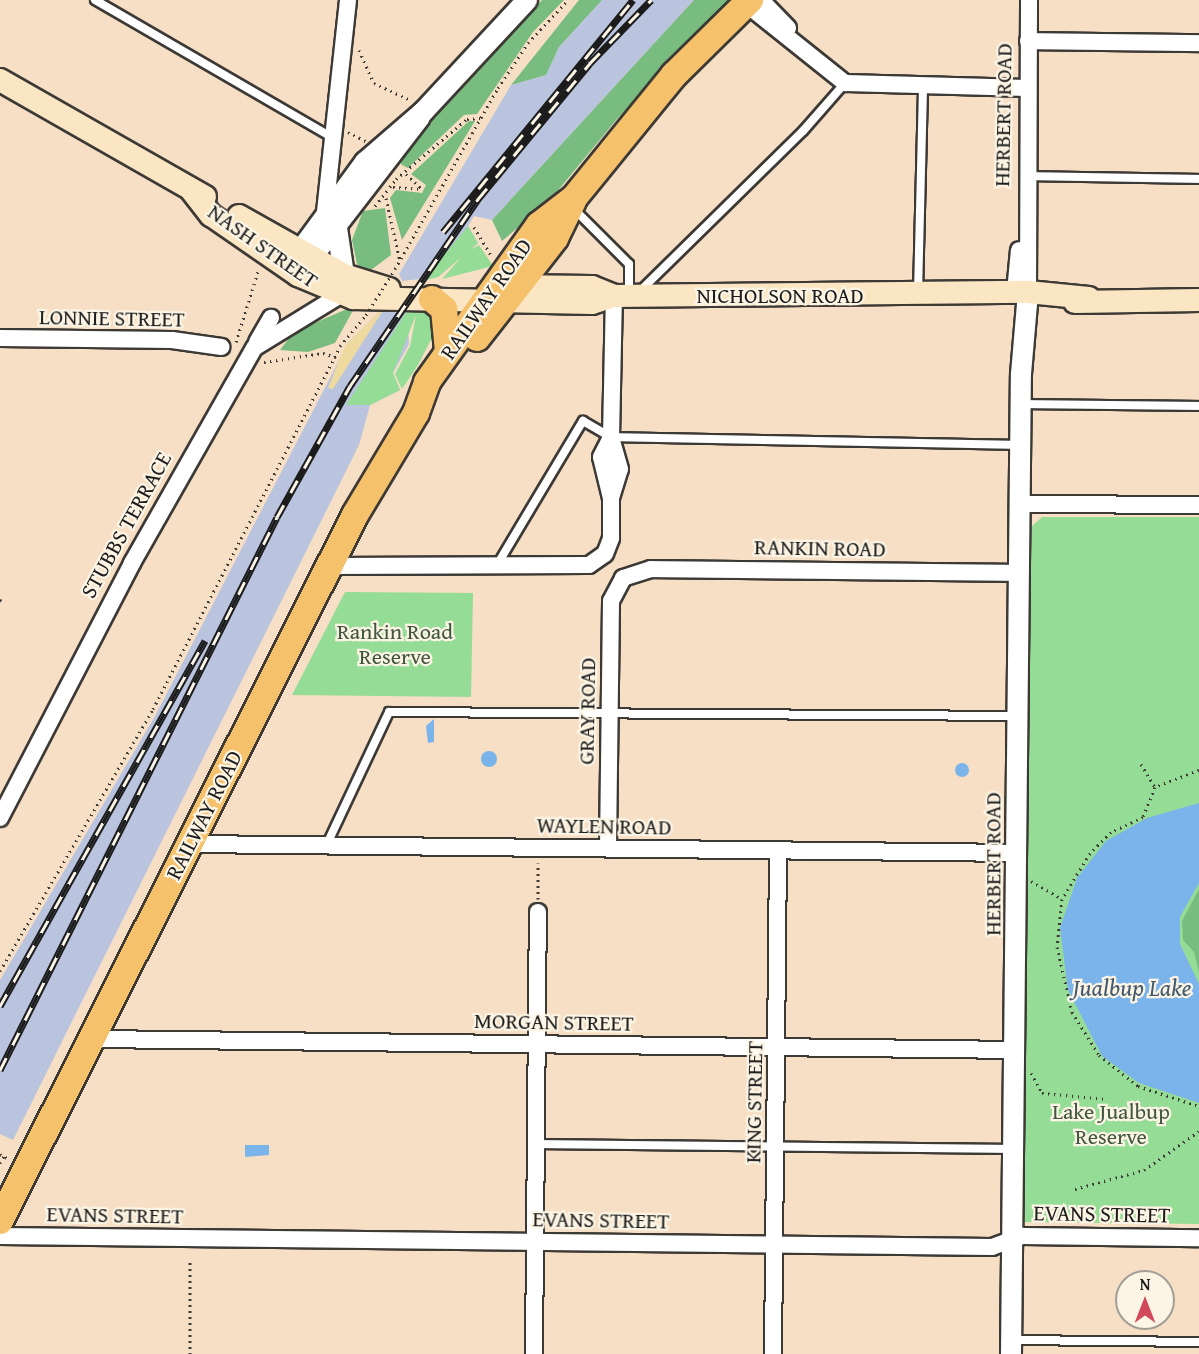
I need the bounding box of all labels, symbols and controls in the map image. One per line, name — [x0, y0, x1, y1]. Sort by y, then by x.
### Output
street label: HERBERT ROAD — [989, 43, 1017, 187]
street label: NASH STREET — [203, 198, 323, 294]
street label: RAILWAY ROAD — [435, 234, 537, 364]
street label: NICHOLSON ROAD — [696, 283, 864, 309]
street label: LONNIE STREET — [39, 304, 185, 332]
street label: STUBBS TERRACE — [75, 447, 177, 603]
street label: RANKIN ROAD — [754, 534, 886, 562]
park label: Rankin Road Reserve — [337, 618, 453, 670]
street label: GRAY ROAD — [573, 657, 601, 765]
street label: RAILWAY ROAD — [160, 746, 248, 884]
street label: HERBERT ROAD — [980, 792, 1006, 936]
street label: WAYLEN ROAD — [536, 812, 672, 840]
water label: Jualbup Lake — [1073, 974, 1191, 1002]
street label: MORGAN STREET — [474, 1007, 634, 1037]
street label: KING STREET — [740, 1041, 768, 1163]
park label: Lake Jualbup Reserve — [1052, 1098, 1170, 1150]
street label: EVANS STREET — [1033, 1200, 1171, 1228]
street label: EVANS STREET — [46, 1201, 184, 1229]
street label: EVANS STREET — [532, 1206, 670, 1234]
north arrow — [1115, 1270, 1175, 1330]
text: N — [1140, 1272, 1150, 1296]

